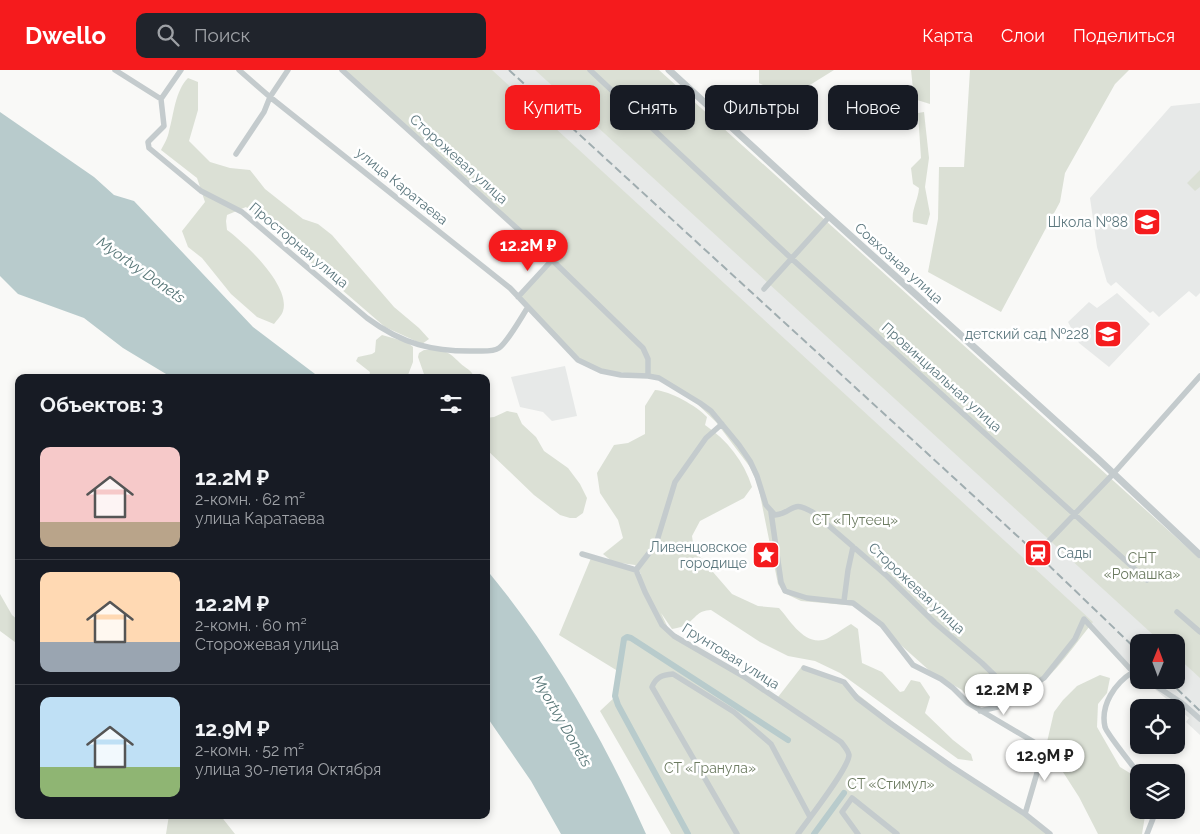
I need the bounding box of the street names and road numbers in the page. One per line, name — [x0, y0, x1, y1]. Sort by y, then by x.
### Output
street label: Сторожевая улица — [407, 111, 511, 207]
street label: улица Каратаева — [353, 144, 451, 228]
street label: Просторная улица — [246, 199, 352, 291]
street label: Совхозная улица — [852, 219, 946, 307]
street label: Провинциальная улица — [879, 319, 1005, 435]
street label: Сторожевая улица — [865, 539, 969, 637]
street label: Грунтовая улица — [679, 620, 783, 692]

